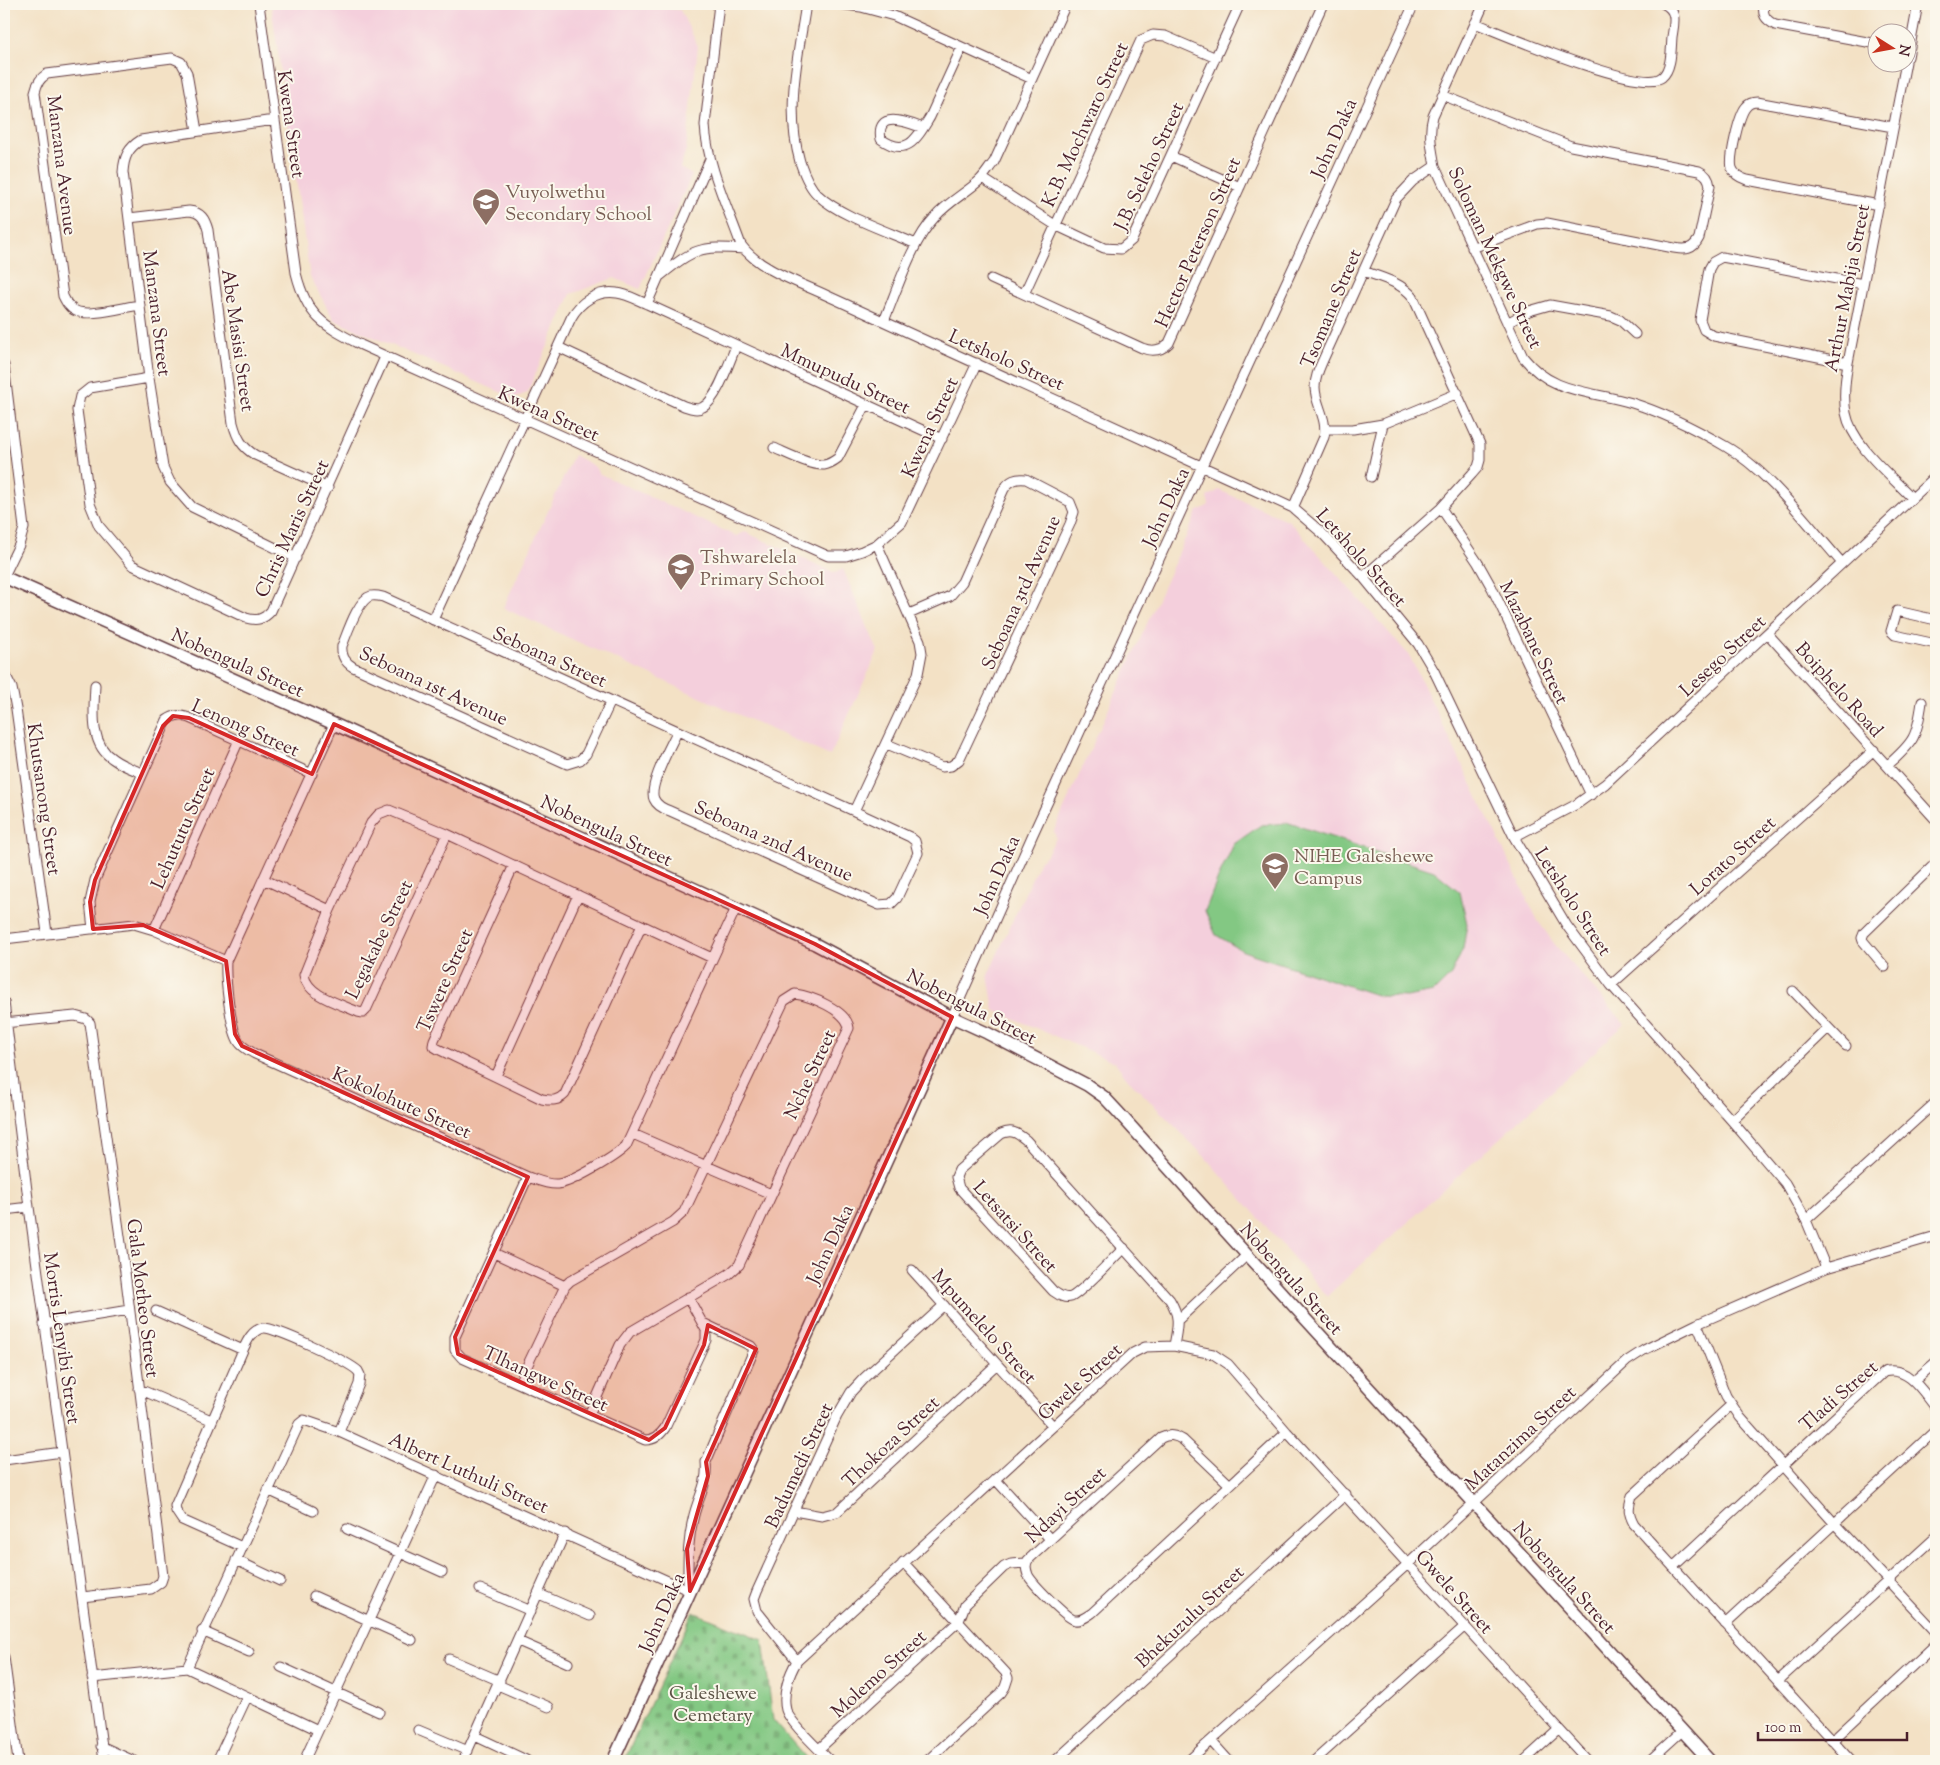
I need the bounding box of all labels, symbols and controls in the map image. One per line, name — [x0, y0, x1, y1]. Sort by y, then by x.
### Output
north arrow — [1868, 22, 1918, 72]
street label: K.B. Mochwaro Street — [1036, 38, 1137, 212]
text: N — [1892, 43, 1914, 57]
street label: Kwena Street — [269, 69, 311, 180]
street label: Manzana Avenue — [39, 94, 83, 237]
street label: John Daka — [1305, 94, 1365, 184]
street label: J.B. Seleho Street — [1108, 98, 1192, 237]
street label: Hector Peterson Street — [1150, 153, 1249, 332]
street label: Soloman Mekgwe Street — [1440, 163, 1548, 354]
place label: Vuyolwethu Secondary School — [505, 180, 652, 229]
school or university icon: Vuyolwethu Secondary School — [471, 187, 501, 226]
street label: Arthur Mabija Street — [1819, 202, 1878, 375]
street label: Tsomane Street — [1295, 245, 1370, 373]
street label: Manzana Street — [134, 249, 177, 378]
street label: Abe Masisi Street — [213, 267, 260, 414]
street label: Letsholo Street — [944, 324, 1069, 399]
street label: Mmupudu Street — [776, 338, 915, 422]
street label: Kwena Street — [896, 373, 967, 483]
street label: Kwena Street — [493, 381, 603, 450]
street label: Chris Maris Street — [249, 455, 337, 602]
street label: John Daka — [1137, 464, 1198, 553]
street label: Letsholo Street — [1309, 504, 1412, 614]
street label: Seboana 3rd Avenue — [976, 511, 1069, 675]
place label: Tshwarelela Primary School — [700, 545, 825, 594]
school or university icon: Tshwarelela Primary School — [666, 552, 696, 591]
street label: Mazabane Street — [1491, 577, 1575, 710]
street label: Lesego Street — [1675, 609, 1773, 704]
street label: Seboana Street — [487, 621, 611, 696]
street label: Nobengula Street — [166, 623, 308, 706]
street label: Boiphelo Road — [1788, 637, 1889, 745]
street label: Seboana 1st Avenue — [354, 641, 512, 734]
street label: Lenong Street — [187, 694, 304, 765]
street label: Khutsanong Street — [18, 722, 67, 878]
street label: Lehututu Street — [145, 764, 223, 894]
street label: Nobengula Street — [536, 790, 677, 875]
street label: Seboana 2nd Avenue — [689, 795, 857, 890]
street label: Lorato Street — [1685, 811, 1783, 903]
street label: John Daka — [968, 831, 1028, 921]
street label: Letsholo Street — [1527, 843, 1617, 962]
place label: NIHE Galeshewe Campus — [1294, 844, 1434, 893]
school or university icon: NIHE Galeshewe Campus — [1260, 851, 1290, 890]
street label: Legakabe Street — [340, 875, 421, 1004]
street label: Tswere Street — [411, 924, 481, 1037]
street label: Nobengula Street — [901, 964, 1041, 1053]
street label: Nche Street — [779, 1025, 844, 1124]
street label: Kokolohute Street — [327, 1062, 475, 1147]
street label: Letsatsi Street — [966, 1176, 1063, 1280]
street label: John Daka — [801, 1201, 862, 1290]
street label: Gala Motheo Street — [118, 1217, 165, 1380]
street label: Nobengula Street — [1232, 1218, 1348, 1342]
street label: Morris Lenyibi Street — [35, 1251, 86, 1427]
street label: Mpumelelo Street — [924, 1265, 1042, 1391]
street label: Gwele Street — [1033, 1337, 1129, 1428]
street label: Tlhangwe Street — [478, 1341, 612, 1420]
street label: Tladi Street — [1794, 1355, 1885, 1439]
street label: Matanzima Street — [1460, 1380, 1583, 1497]
street label: Thokoza Street — [837, 1390, 947, 1495]
street label: Badumedi Street — [759, 1398, 841, 1533]
street label: Albert Luthuli Street — [384, 1427, 553, 1522]
street label: Ndayi Street — [1020, 1461, 1114, 1551]
street label: Nobengula Street — [1505, 1517, 1621, 1641]
street label: Gwele Street — [1408, 1545, 1499, 1641]
street label: Bhekuzulu Street — [1130, 1560, 1251, 1675]
street label: John Daka — [633, 1568, 693, 1658]
street label: Molemo Street — [826, 1624, 934, 1725]
park label: Galeshewe Cemetary — [669, 1681, 757, 1730]
scale bar — [1758, 1710, 1906, 1742]
text: 100 m — [1765, 1718, 1802, 1739]

